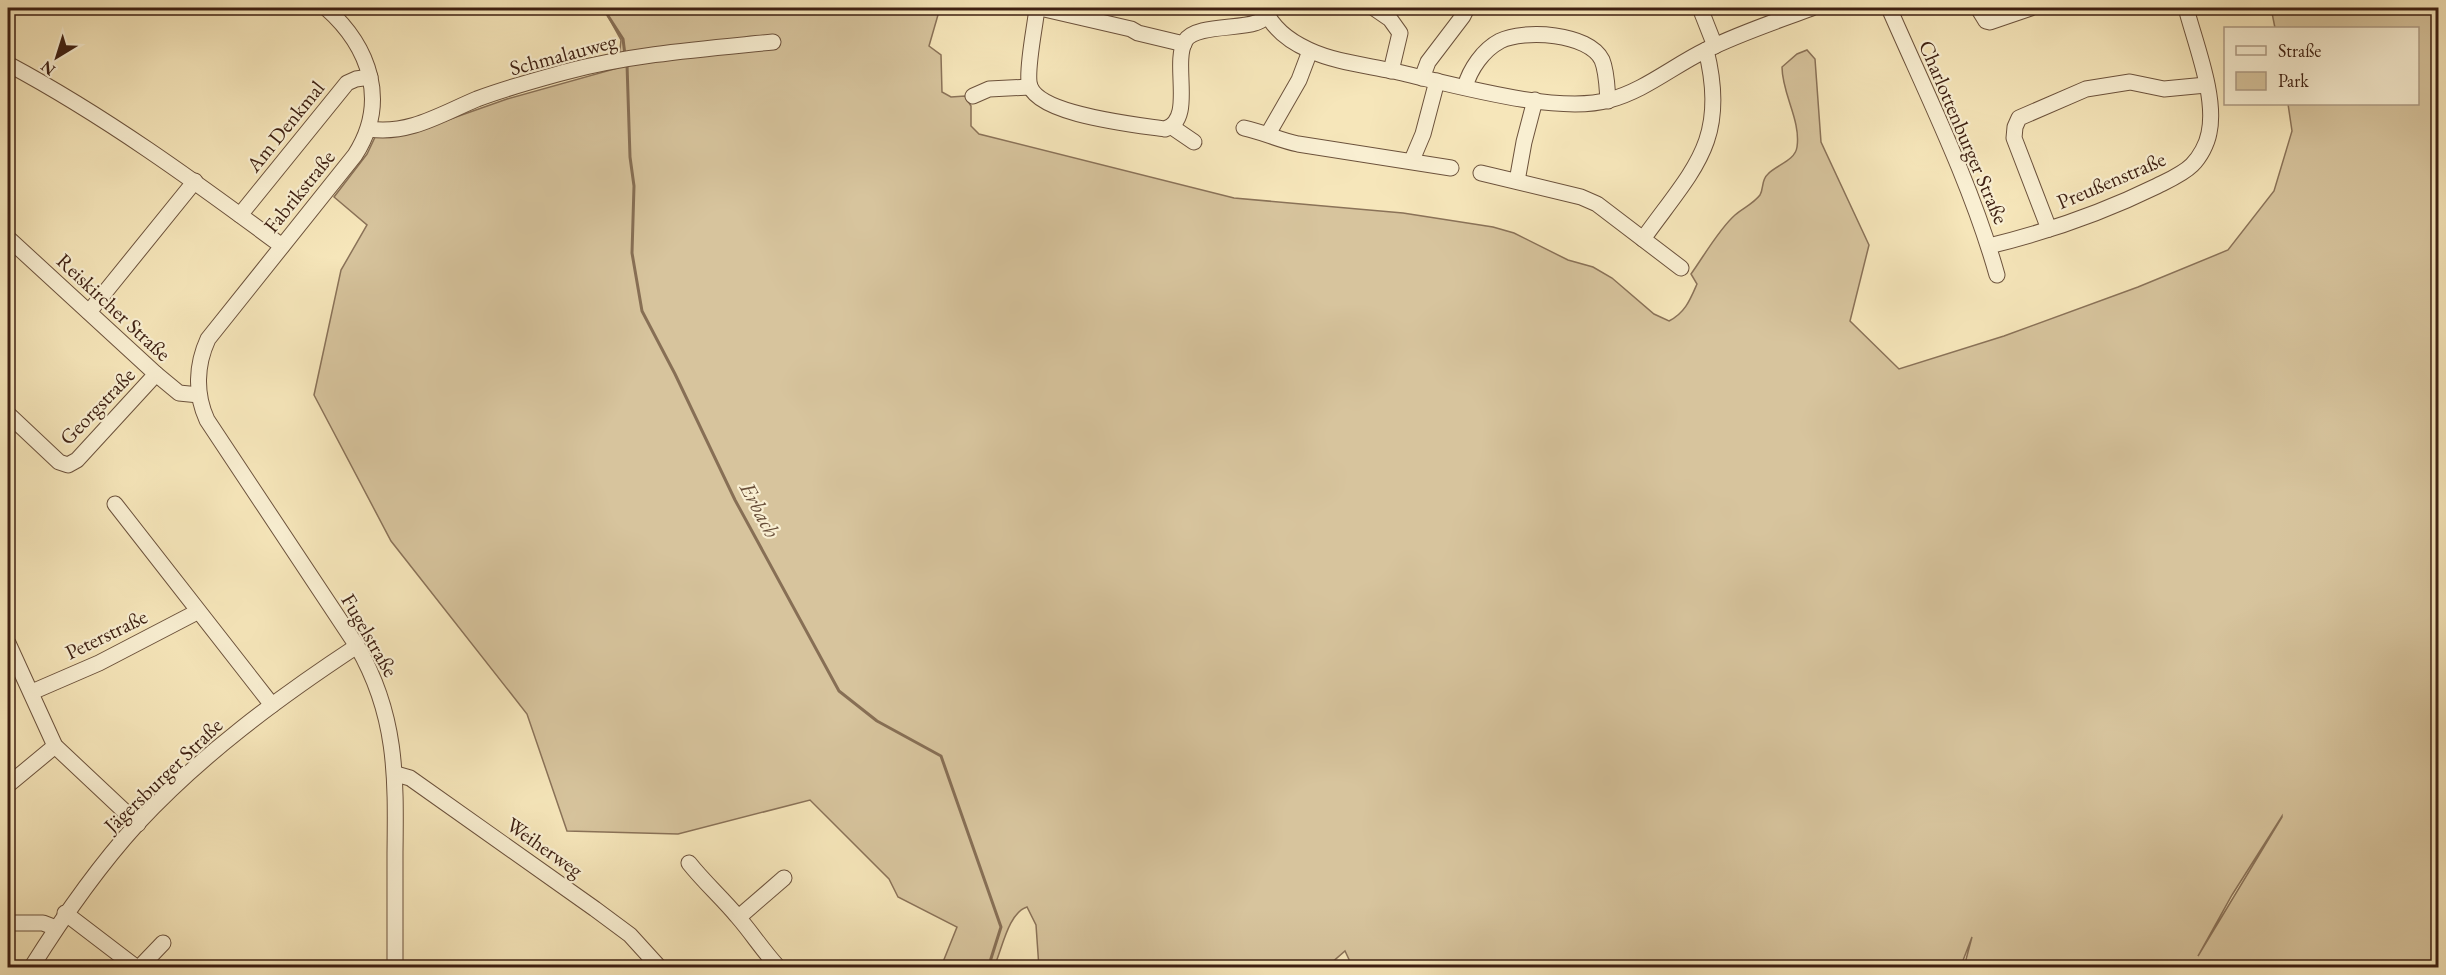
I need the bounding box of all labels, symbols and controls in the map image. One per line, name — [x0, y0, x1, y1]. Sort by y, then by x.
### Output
north arrow — [27, 27, 87, 87]
street label: Schmalauweg — [507, 27, 620, 81]
legend — [2224, 27, 2419, 105]
street label: Charlottenburger Straße — [1913, 36, 2015, 228]
text: Straße — [2278, 39, 2321, 62]
text: N — [36, 56, 60, 81]
text: Park — [2278, 69, 2309, 92]
street label: Am Denkmal — [239, 75, 330, 178]
street label: Fabrikstraße — [257, 144, 341, 238]
street label: Preußenstraße — [2053, 145, 2169, 215]
street label: Reiskircher Straße — [51, 247, 177, 367]
street label: Georgstraße — [53, 362, 141, 450]
water label: Erbach — [733, 476, 787, 543]
street label: Fugelstraße — [335, 589, 405, 681]
street label: Peterstraße — [60, 603, 152, 665]
street label: Jägersburger Straße — [97, 712, 228, 840]
street label: Weiherweg — [501, 811, 589, 884]

